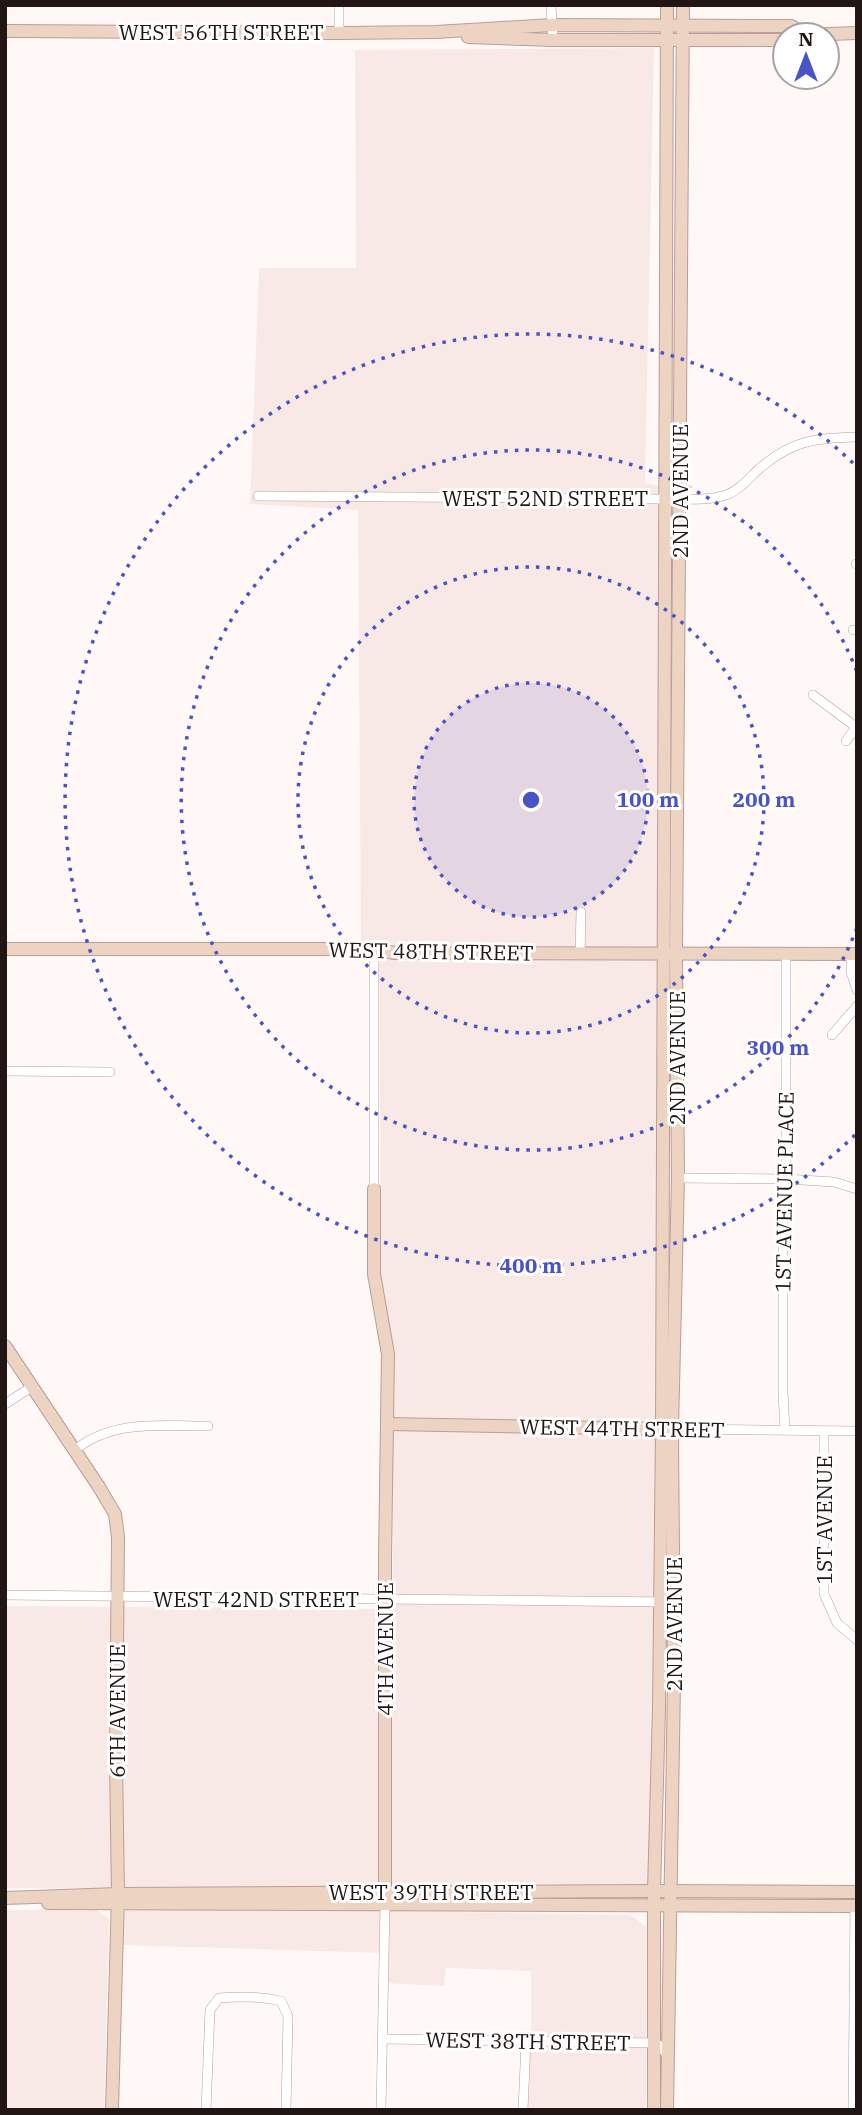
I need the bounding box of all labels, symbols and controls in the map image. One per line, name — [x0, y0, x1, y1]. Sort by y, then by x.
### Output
street label: WEST 56TH STREET — [118, 18, 324, 46]
north arrow — [771, 21, 841, 91]
text: N — [798, 27, 814, 51]
street label: 2ND AVENUE — [666, 424, 694, 558]
street label: WEST 52ND STREET — [442, 484, 648, 512]
text: 100 m — [616, 785, 680, 813]
text: 200 m — [732, 785, 796, 813]
centre of rings — [519, 788, 543, 812]
street label: WEST 48TH STREET — [328, 935, 534, 967]
street label: 2ND AVENUE — [663, 991, 691, 1125]
text: 300 m — [746, 1033, 810, 1061]
street label: 1ST AVENUE PLACE — [768, 1091, 800, 1293]
text: 400 m — [499, 1251, 563, 1279]
street label: WEST 44TH STREET — [519, 1412, 725, 1444]
street label: 1ST AVENUE — [810, 1455, 838, 1585]
street label: 2ND AVENUE — [660, 1557, 688, 1691]
street label: 4TH AVENUE — [371, 1582, 399, 1716]
street label: WEST 42ND STREET — [153, 1585, 359, 1613]
street label: 6TH AVENUE — [103, 1644, 131, 1778]
street label: WEST 39TH STREET — [328, 1878, 534, 1906]
street label: WEST 38TH STREET — [425, 2025, 631, 2057]

